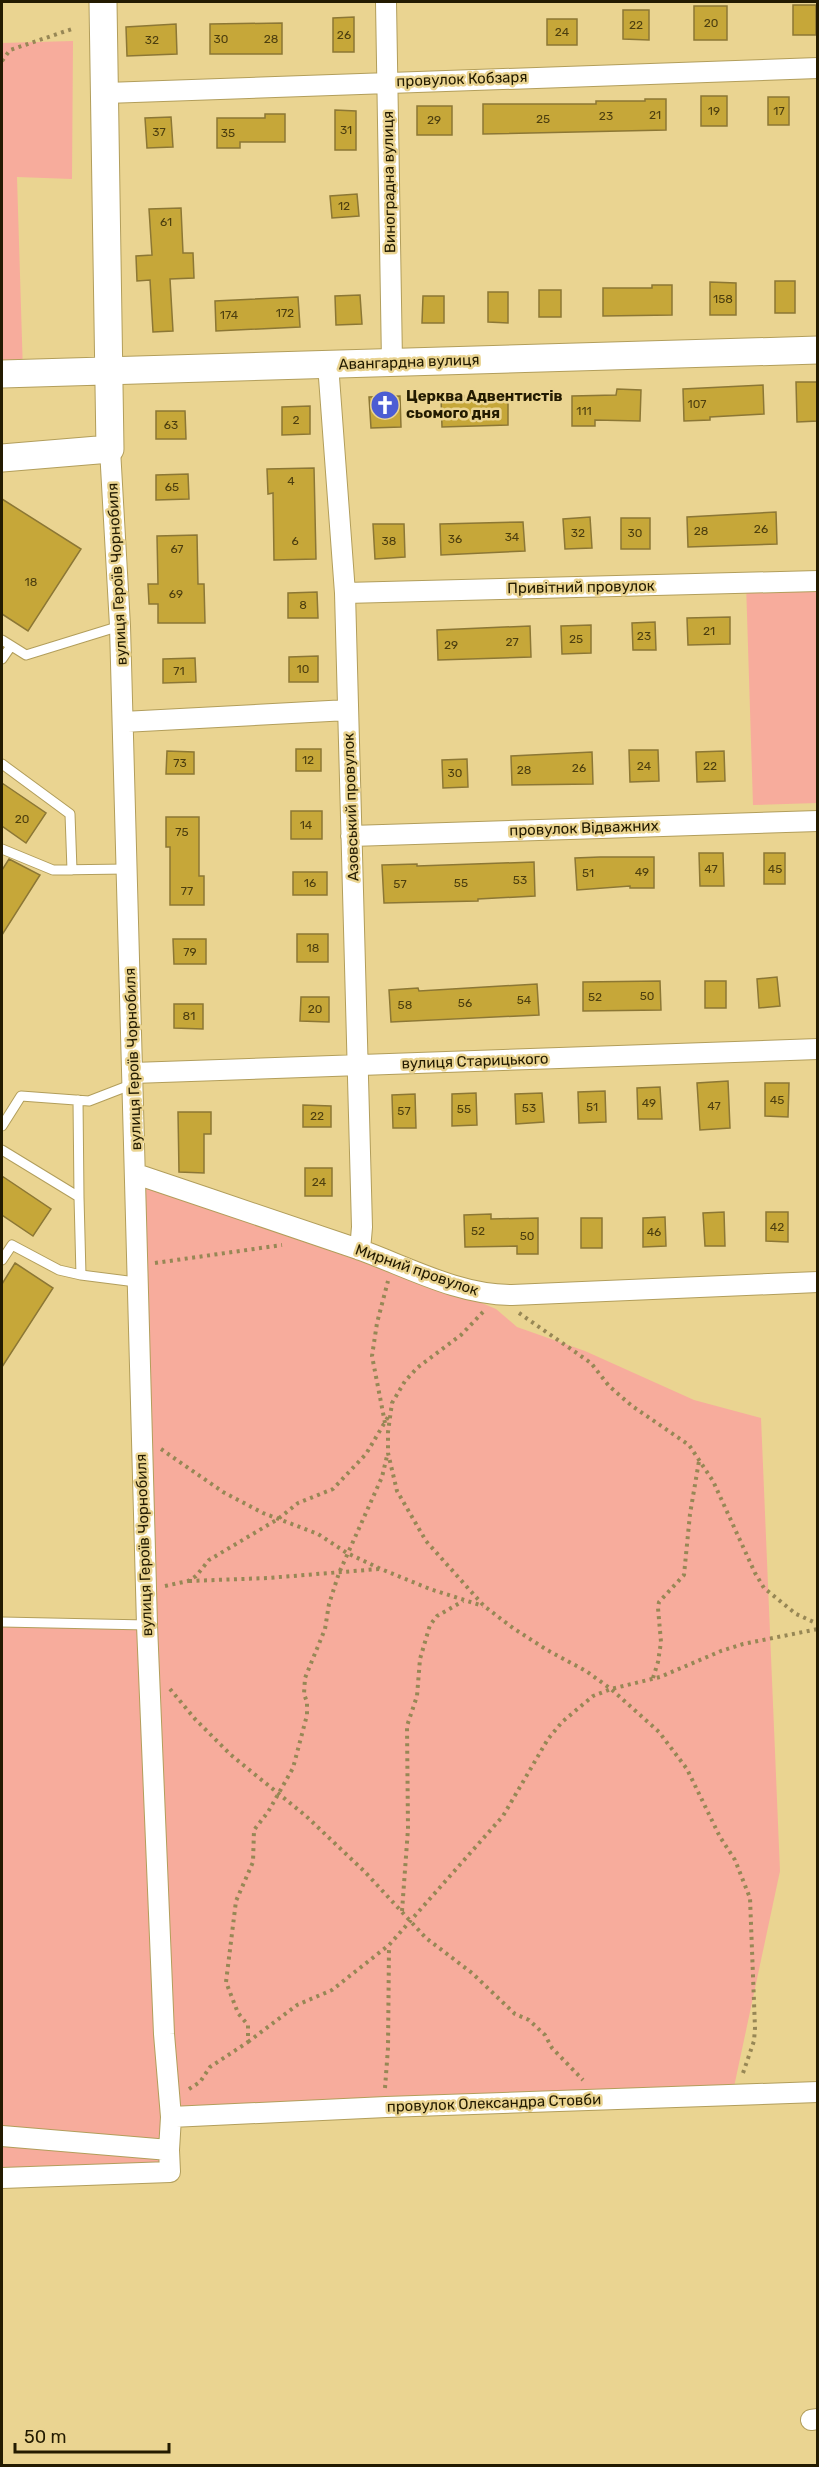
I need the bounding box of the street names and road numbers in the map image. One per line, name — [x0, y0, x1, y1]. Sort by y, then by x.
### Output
street label: провулок Кобзаря — [396, 68, 528, 90]
street label: Виноградна вулиця — [379, 111, 399, 253]
street label: Авангардна вулиця — [338, 351, 480, 373]
street label: вулиця Героїв Чорнобиля — [103, 482, 131, 666]
street label: Привітний провулок — [507, 577, 655, 597]
street label: Азовський провулок — [339, 732, 363, 882]
street label: провулок Відважних — [509, 816, 659, 840]
street label: вулиця Героїв Чорнобиля — [121, 967, 145, 1151]
street label: вулиця Старицького — [401, 1049, 549, 1073]
street label: Мирний провулок — [353, 1240, 481, 1300]
street label: вулиця Героїв Чорнобиля — [132, 1453, 156, 1637]
street label: провулок Олександра Стовби — [387, 2090, 601, 2116]

